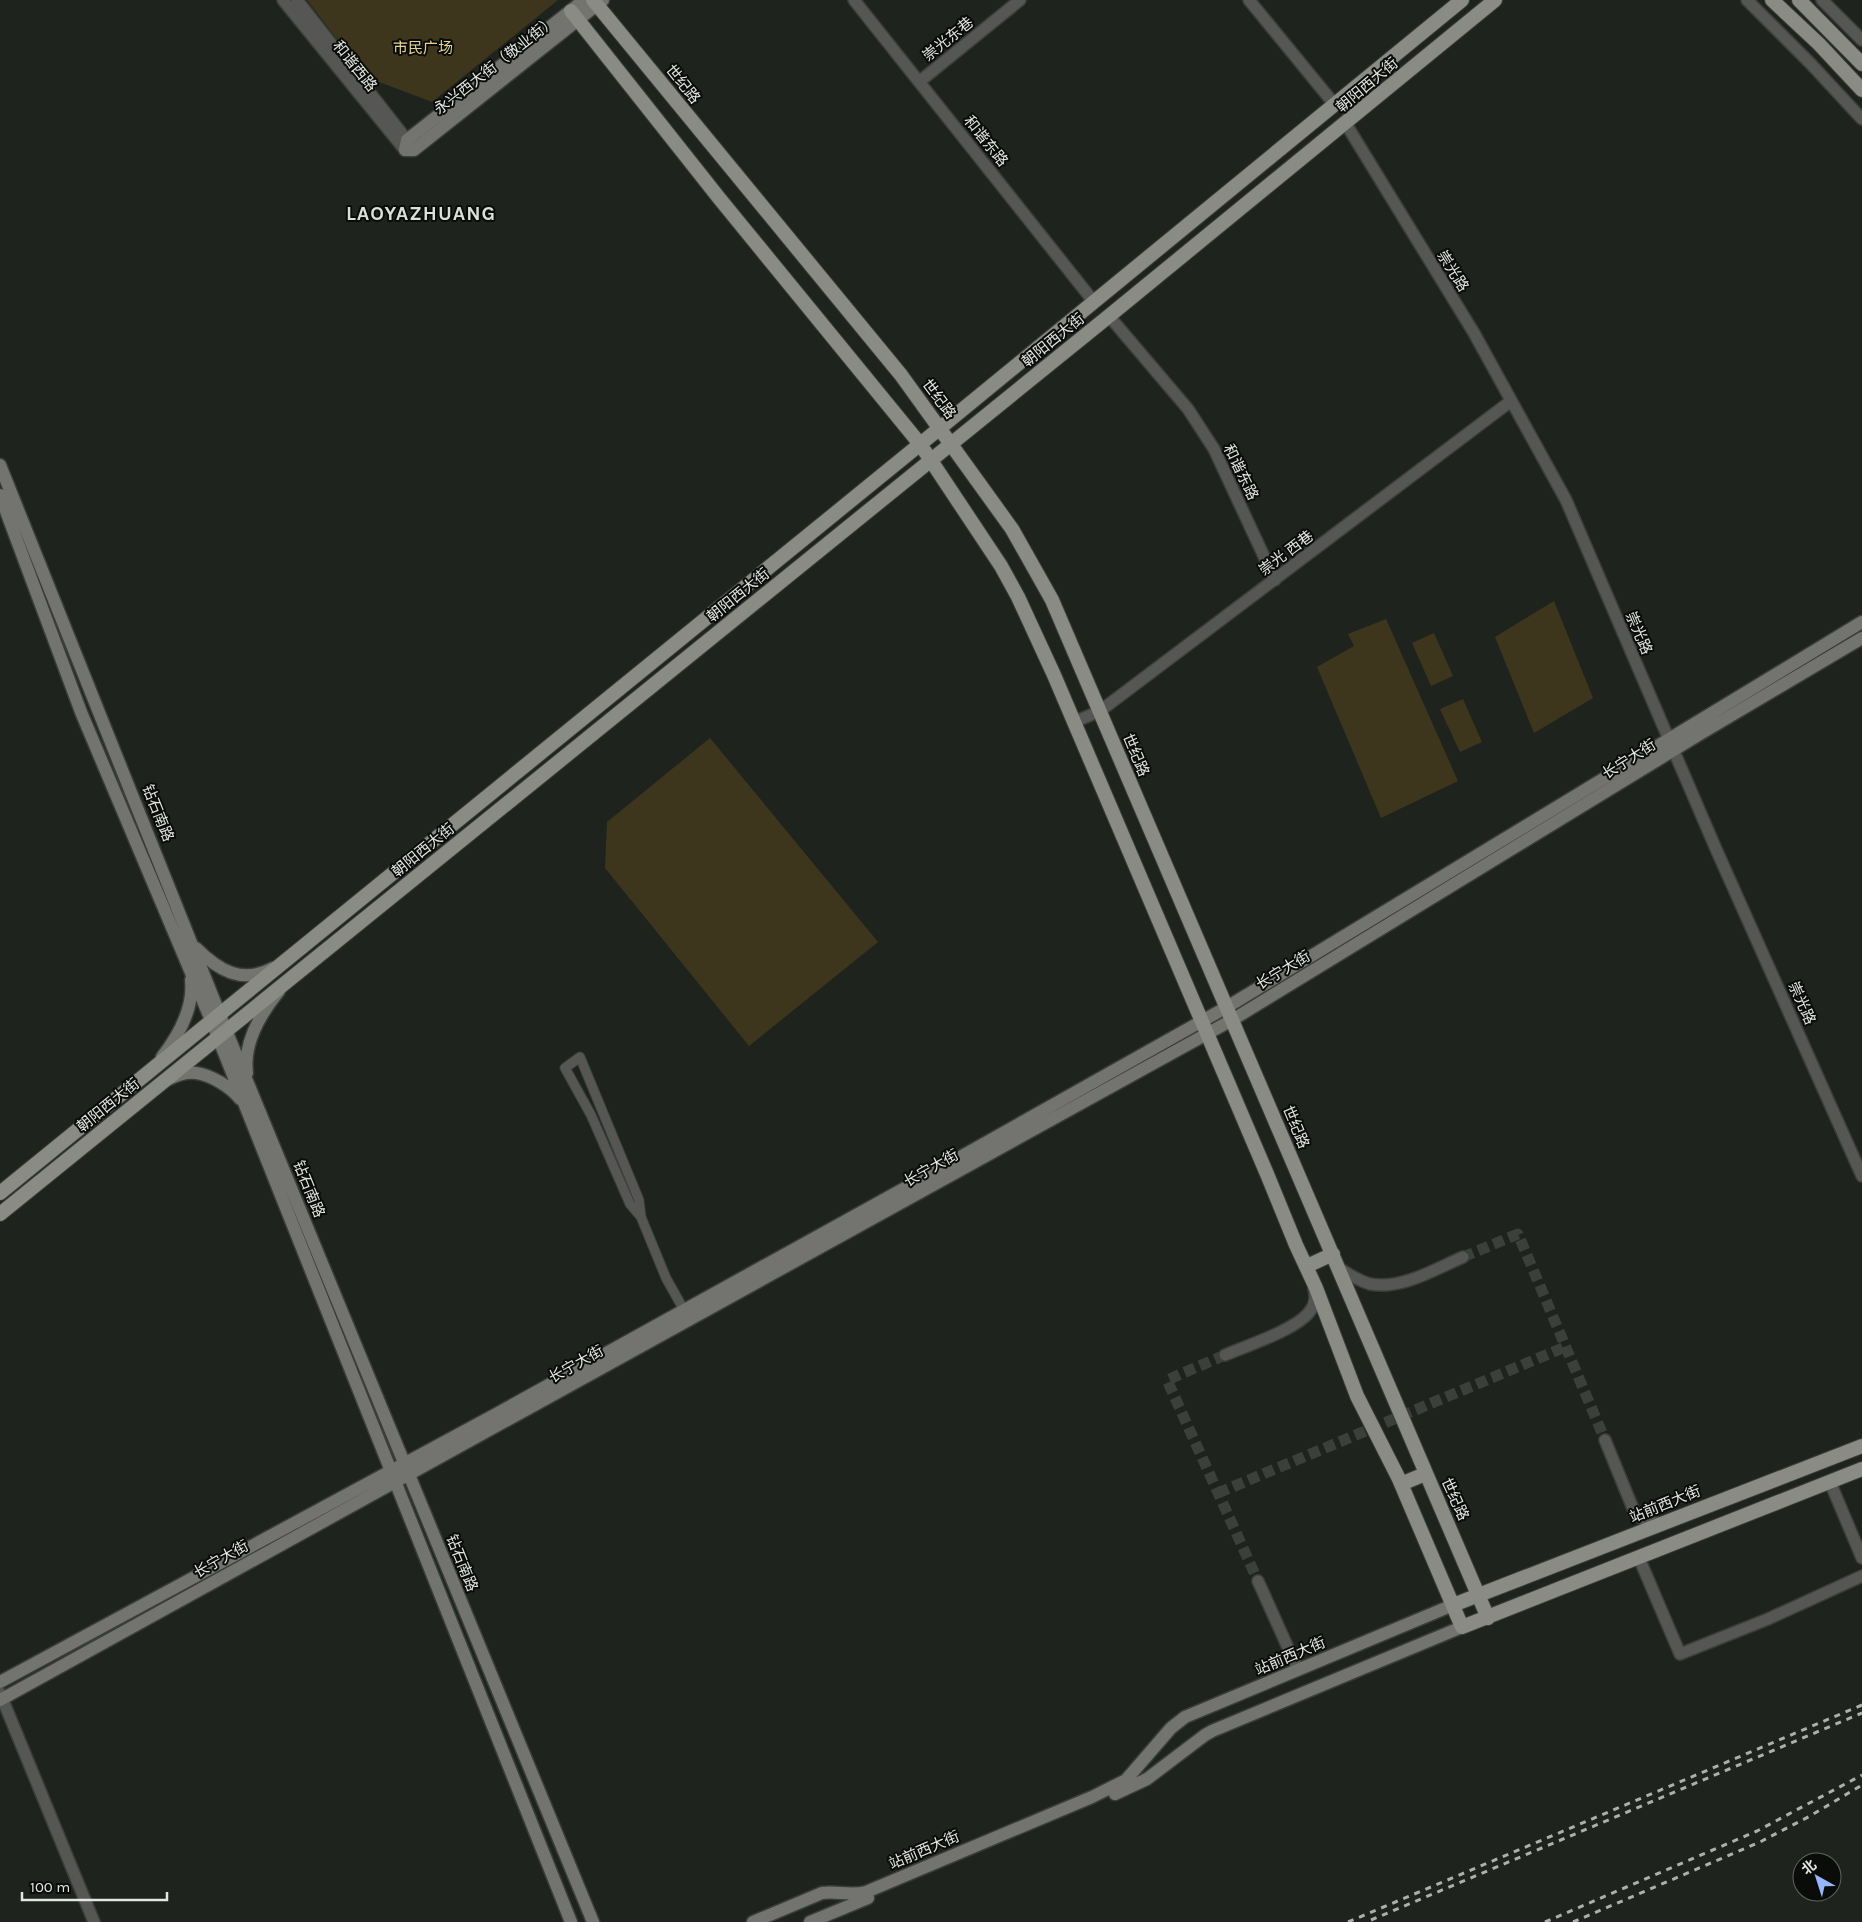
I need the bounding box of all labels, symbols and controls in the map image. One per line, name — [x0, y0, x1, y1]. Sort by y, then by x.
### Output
street label: 永兴西大街（敬业街） — [430, 12, 560, 118]
street label: 崇光东巷 — [919, 13, 977, 65]
street label: 和谐西路 — [329, 37, 381, 95]
park label: 市民广场 — [393, 39, 453, 57]
street label: 朝阳西大街 — [1332, 54, 1402, 116]
street label: 世纪路 — [662, 61, 704, 107]
street label: 和谐东路 — [960, 112, 1012, 170]
district label: LAOYAZHUANG — [346, 202, 496, 225]
street label: 崇光路 — [1433, 247, 1473, 295]
street label: 朝阳西大街 — [1018, 309, 1088, 371]
street label: 世纪路 — [918, 376, 960, 422]
street label: 和谐东路 — [1220, 441, 1262, 503]
street label: 崇光 西巷 — [1255, 527, 1317, 579]
street label: 朝阳西大街 — [703, 564, 773, 626]
street label: 崇光路 — [1622, 609, 1656, 657]
street label: 世纪路 — [1119, 731, 1153, 779]
street label: 长宁大街 — [1599, 735, 1659, 783]
street label: 钻石南路 — [138, 782, 178, 844]
street label: 朝阳西大街 — [388, 819, 458, 881]
street label: 长宁大街 — [1253, 947, 1313, 993]
street label: 崇光路 — [1785, 979, 1819, 1027]
street label: 朝阳西大街 — [73, 1074, 143, 1136]
street label: 世纪路 — [1279, 1103, 1313, 1151]
street label: 长宁大街 — [900, 1146, 962, 1190]
street label: 钻石南路 — [289, 1158, 329, 1220]
street label: 长宁大街 — [545, 1342, 607, 1386]
street label: 世纪路 — [1437, 1475, 1473, 1523]
street label: 站前西大街 — [1627, 1482, 1703, 1526]
street label: 钻石南路 — [442, 1532, 482, 1594]
street label: 长宁大街 — [190, 1537, 252, 1581]
street label: 站前西大街 — [1252, 1633, 1328, 1679]
street label: 站前西大街 — [886, 1827, 962, 1873]
north arrow — [1792, 1852, 1842, 1902]
text: 北 — [1798, 1856, 1820, 1878]
scale bar — [22, 1870, 168, 1902]
text: 100 m — [30, 1878, 70, 1896]

